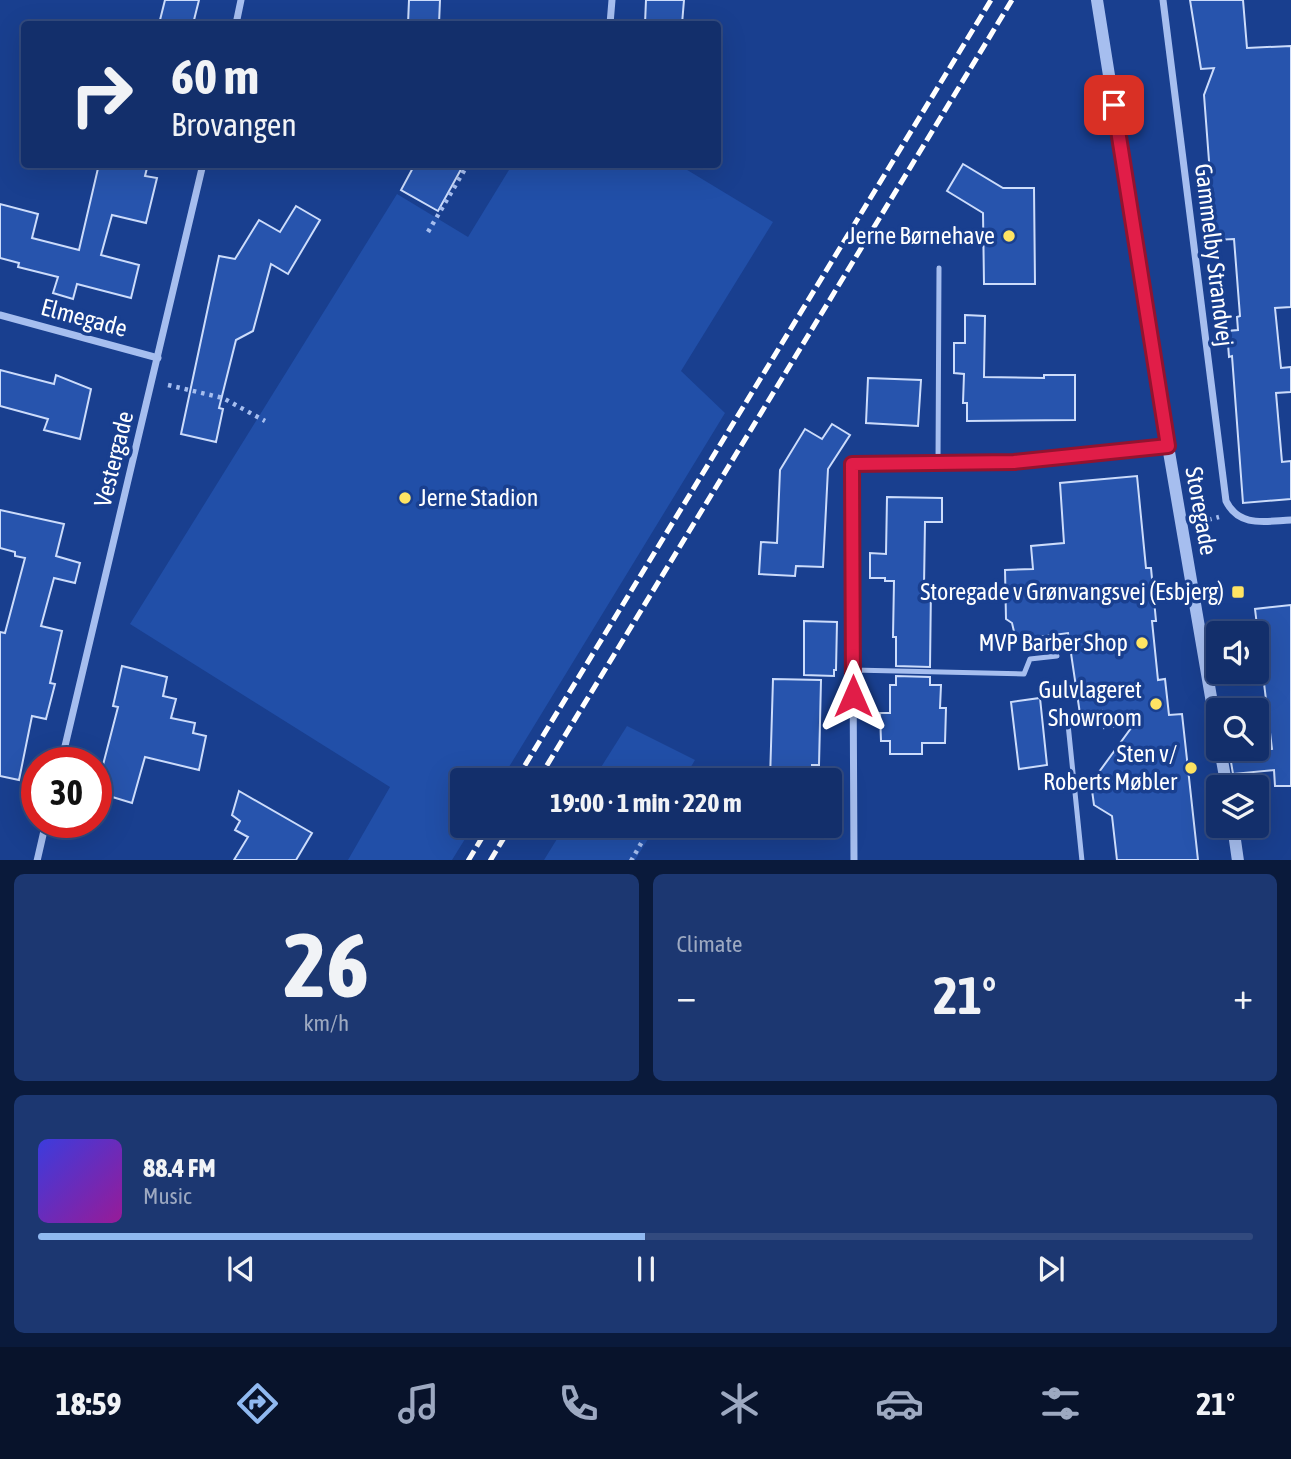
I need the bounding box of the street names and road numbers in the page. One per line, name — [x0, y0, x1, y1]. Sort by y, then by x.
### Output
street label: Gammelby Strandvej — [1190, 162, 1239, 348]
street label: Elmegade — [38, 293, 130, 342]
street label: Vestergade — [89, 408, 138, 509]
street label: Storegade — [1180, 465, 1223, 557]

